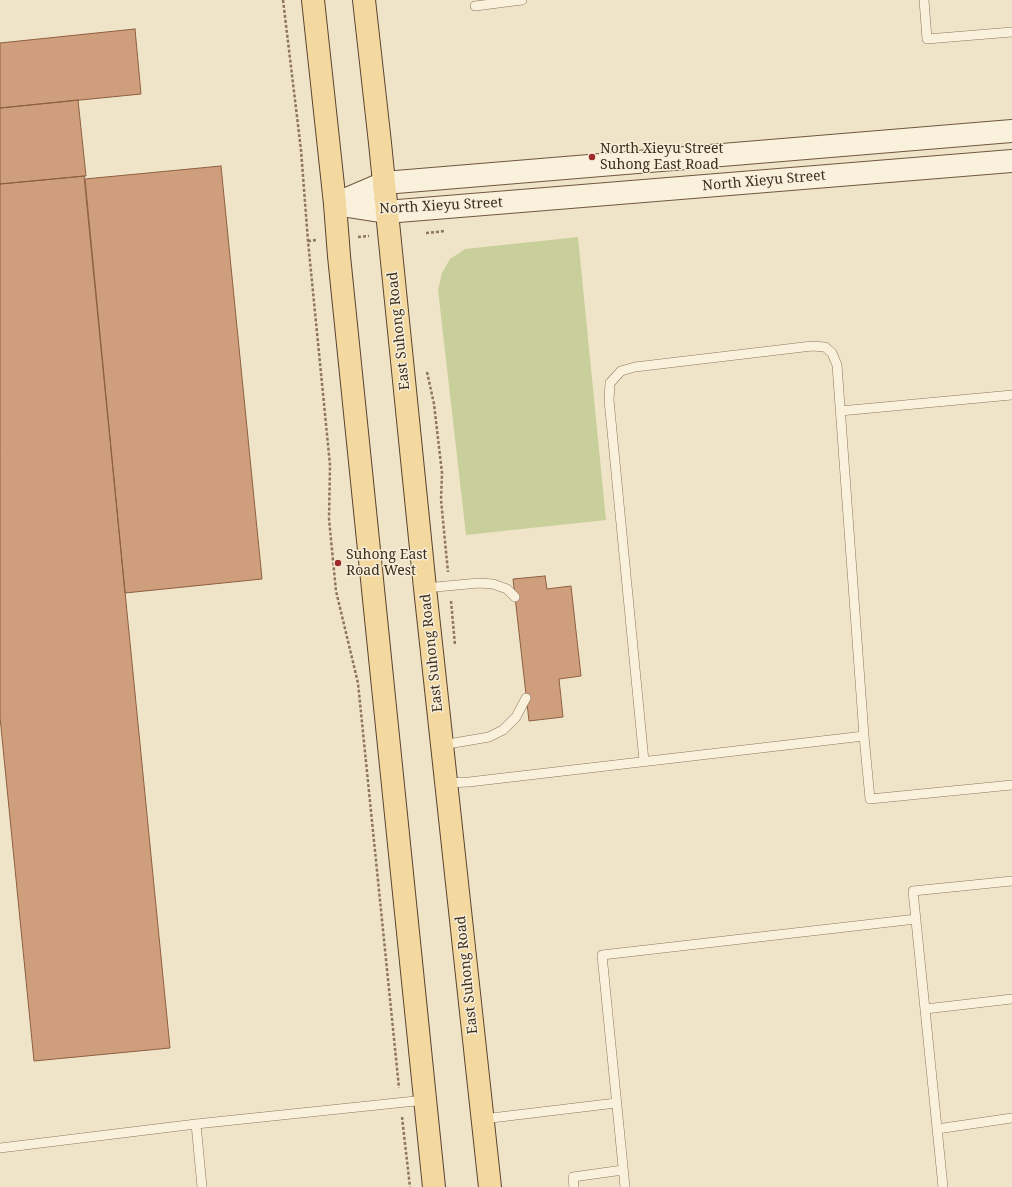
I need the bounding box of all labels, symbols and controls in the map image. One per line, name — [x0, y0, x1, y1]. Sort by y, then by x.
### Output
place label: North Xieyu Street Suhong East Road — [600, 141, 724, 174]
marker: North Xieyu Street Suhong East Road — [587, 152, 597, 162]
street label: North Xieyu Street — [702, 167, 826, 195]
street label: North Xieyu Street — [379, 194, 503, 218]
street label: East Suhong Road — [384, 271, 414, 391]
place label: Suhong East Road West — [346, 547, 428, 580]
marker: Suhong East Road West — [333, 558, 343, 568]
street label: East Suhong Road — [417, 593, 447, 713]
street label: East Suhong Road — [452, 915, 482, 1035]

